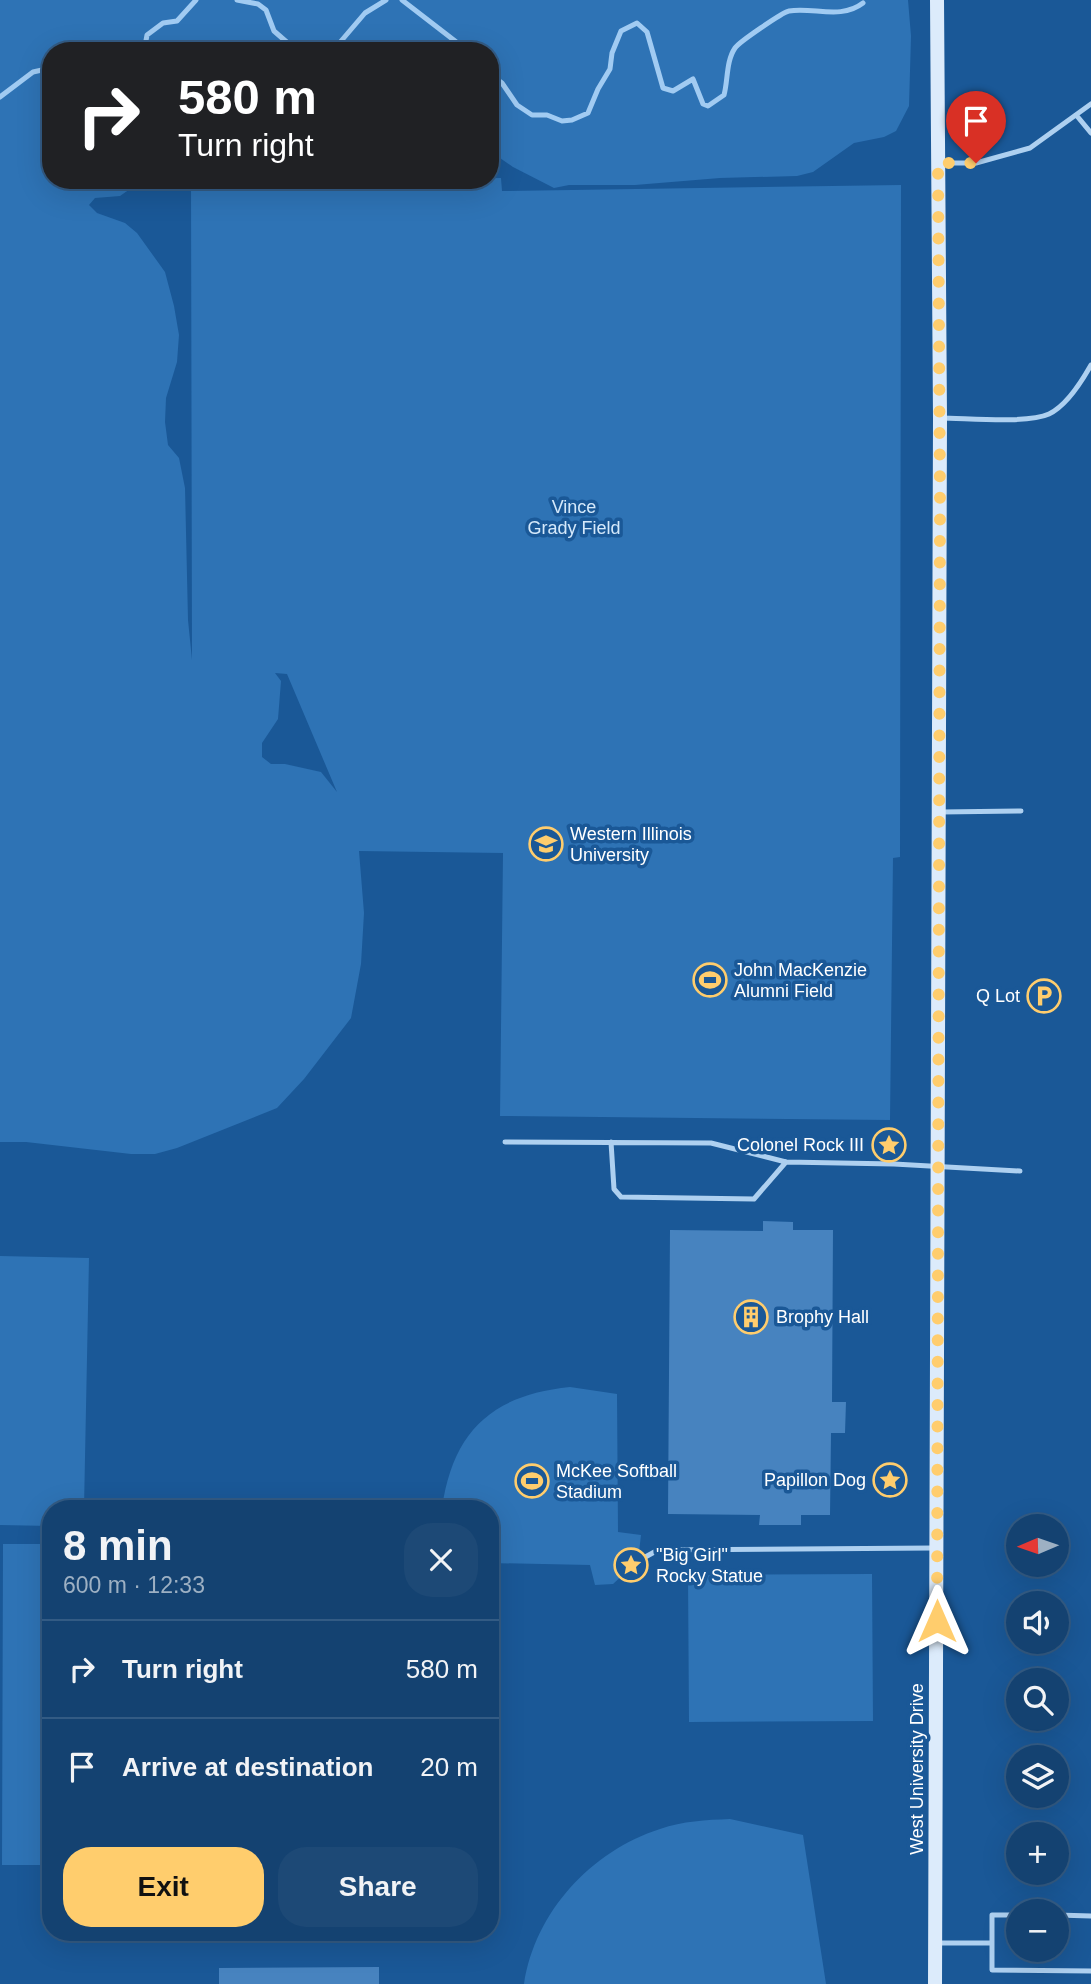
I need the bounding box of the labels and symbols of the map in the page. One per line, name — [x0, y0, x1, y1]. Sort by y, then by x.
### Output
pin — [946, 91, 1006, 163]
park label: Vince Grady Field — [527, 497, 621, 538]
place label: Western Illinois University — [570, 824, 692, 865]
school or university icon: Western Illinois University — [527, 825, 565, 863]
place label: John MacKenzie Alumni Field — [734, 960, 867, 1001]
sports icon: John MacKenzie Alumni Field — [691, 961, 729, 999]
parking icon: Q Lot — [1025, 977, 1063, 1015]
place label: Q Lot — [976, 986, 1020, 1006]
place icon: Colonel Rock III — [870, 1126, 908, 1164]
place label: Colonel Rock III — [737, 1135, 864, 1155]
building icon: Brophy Hall — [732, 1298, 770, 1336]
place label: Brophy Hall — [776, 1307, 869, 1327]
place label: McKee Softball Stadium — [556, 1461, 677, 1502]
place icon: Papillon Dog — [871, 1461, 909, 1499]
sports icon: McKee Softball Stadium — [513, 1462, 551, 1500]
place label: Papillon Dog — [764, 1470, 866, 1490]
north arrow — [1006, 1514, 1069, 1577]
place label: "Big Girl" Rocky Statue — [656, 1545, 763, 1586]
place icon: "Big Girl" Rocky Statue — [612, 1546, 650, 1584]
position arrow — [900, 1584, 974, 1658]
street label: West University Drive — [907, 1683, 927, 1855]

